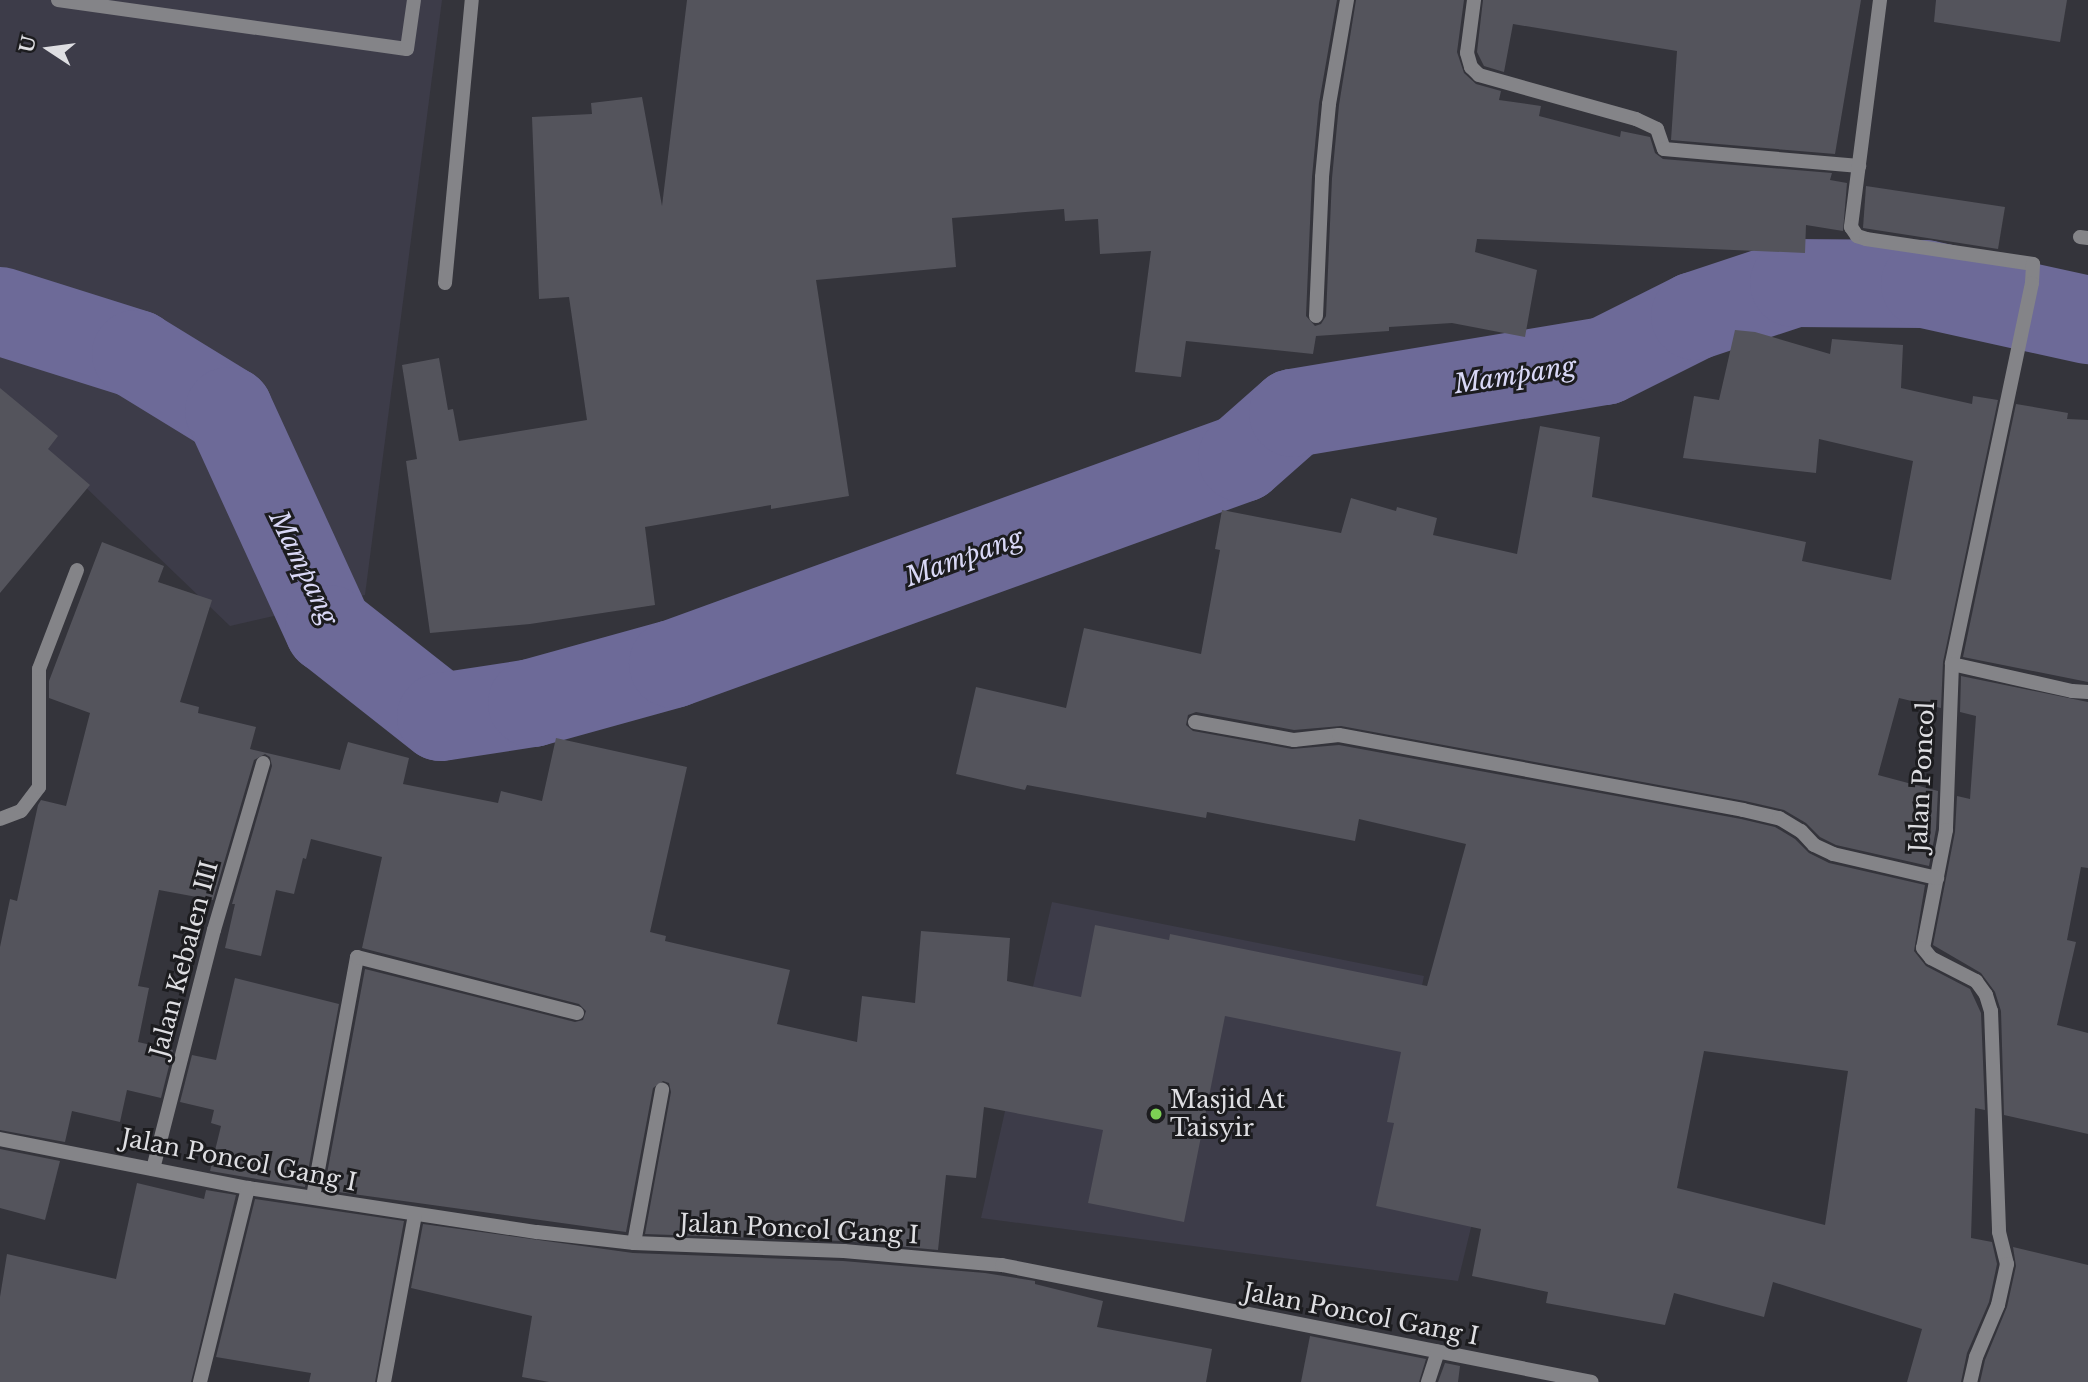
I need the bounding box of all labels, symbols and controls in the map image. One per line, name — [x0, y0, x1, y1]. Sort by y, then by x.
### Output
north arrow — [14, 14, 84, 84]
text: U — [15, 33, 41, 55]
water label: Mampang — [1452, 351, 1578, 401]
water label: Mampang — [262, 506, 344, 630]
water label: Mampang — [901, 522, 1027, 594]
street label: Jalan Poncol — [1904, 701, 1940, 853]
street label: Jalan Kebalen III — [144, 858, 224, 1060]
place label: Masjid At Taisyir — [1170, 1086, 1286, 1142]
marker: Masjid At Taisyir — [1148, 1106, 1164, 1122]
street label: Jalan Poncol Gang I — [119, 1123, 359, 1197]
street label: Jalan Poncol Gang I — [679, 1208, 919, 1250]
street label: Jalan Poncol Gang I — [1241, 1277, 1481, 1351]

